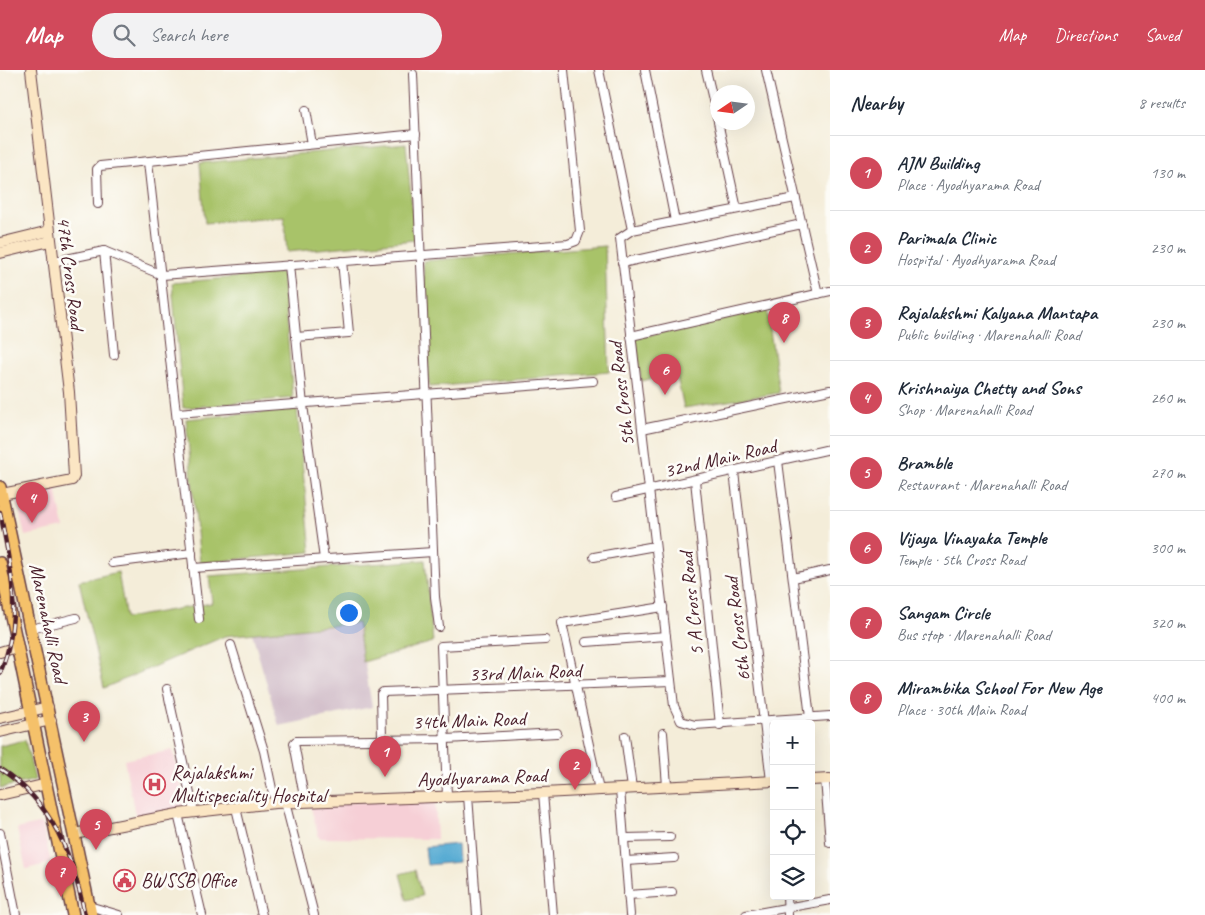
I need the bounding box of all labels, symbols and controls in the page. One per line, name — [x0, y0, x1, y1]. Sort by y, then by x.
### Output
search box — [92, 13, 442, 58]
text: Map — [25, 20, 62, 50]
icon: search — [110, 21, 138, 49]
text: Search here — [150, 23, 228, 47]
text: Map — [999, 24, 1026, 46]
text: Directions — [1054, 24, 1117, 46]
text: Saved — [1145, 24, 1180, 46]
north arrow — [710, 85, 755, 130]
text: Nearby — [850, 90, 903, 116]
text: 8 results — [1138, 93, 1185, 113]
text: AJN Building — [897, 151, 979, 175]
text: 1 — [862, 163, 870, 183]
text: 130 m — [1151, 163, 1185, 183]
text: Place · Ayodhyarama Road — [897, 175, 1039, 195]
street label: 47th Cross Road — [51, 215, 90, 334]
text: Parimala Clinic — [897, 226, 996, 250]
text: 2 — [862, 238, 870, 258]
text: 230 m — [1151, 238, 1185, 258]
text: Hospital · Ayodhyarama Road — [897, 250, 1055, 270]
text: Rajalakshmi Kalyana Mantapa — [897, 301, 1097, 325]
pin: 8 — [768, 302, 800, 343]
text: 3 — [862, 313, 870, 333]
text: 230 m — [1151, 313, 1185, 333]
text: Public building · Marenahalli Road — [897, 325, 1081, 345]
street label: 5th Cross Road — [602, 337, 640, 447]
pin: 6 — [649, 354, 681, 395]
text: Krishnaiya Chetty and Sons — [897, 376, 1081, 400]
text: 4 — [862, 388, 870, 408]
text: 260 m — [1151, 388, 1185, 408]
text: Shop · Marenahalli Road — [897, 400, 1032, 420]
street label: 32nd Main Road — [662, 433, 782, 483]
text: Bramble — [897, 451, 952, 475]
text: 5 — [863, 463, 869, 483]
text: 270 m — [1151, 463, 1185, 483]
text: Restaurant · Marenahalli Road — [897, 475, 1067, 495]
pin: 4 — [16, 482, 48, 523]
text: Vijaya Vinayaka Temple — [897, 526, 1047, 550]
text: 6 — [862, 538, 870, 558]
text: 300 m — [1151, 538, 1185, 558]
street label: 5 A Cross Road — [673, 548, 709, 657]
text: Temple · 5th Cross Road — [897, 550, 1026, 570]
street label: Marenahalli Road — [24, 561, 74, 688]
street label: 6th Cross Road — [718, 572, 756, 682]
your location — [336, 600, 362, 626]
text: Sangam Circle — [897, 601, 990, 625]
text: 7 — [862, 613, 870, 633]
text: 320 m — [1151, 613, 1185, 633]
text: Bus stop · Marenahalli Road — [897, 625, 1051, 645]
street label: 33rd Main Road — [468, 658, 585, 687]
text: Mirambika School For New Age — [897, 676, 1102, 700]
text: 8 — [862, 688, 870, 708]
text: 400 m — [1151, 688, 1185, 708]
text: Place · 30th Main Road — [897, 700, 1026, 720]
pin: 3 — [68, 701, 100, 742]
street label: 34th Main Road — [412, 706, 529, 735]
map controls — [770, 720, 815, 900]
button: + — [770, 720, 815, 765]
pin: 1 — [369, 736, 401, 777]
pin: 2 — [559, 749, 591, 790]
place label: Rajalakshmi Multispeciality Hospital — [171, 760, 330, 808]
street label: Ayodhyarama Road — [417, 763, 550, 792]
button: − — [770, 765, 815, 810]
hospital icon: Rajalakshmi Multispeciality Hospital — [143, 772, 167, 796]
pin: 5 — [80, 809, 112, 850]
button: locate — [770, 810, 815, 855]
button: layers — [770, 855, 815, 900]
pin: 7 — [45, 856, 77, 897]
public building icon: BWSSB Office — [113, 868, 137, 892]
place label: BWSSB Office — [141, 868, 238, 893]

